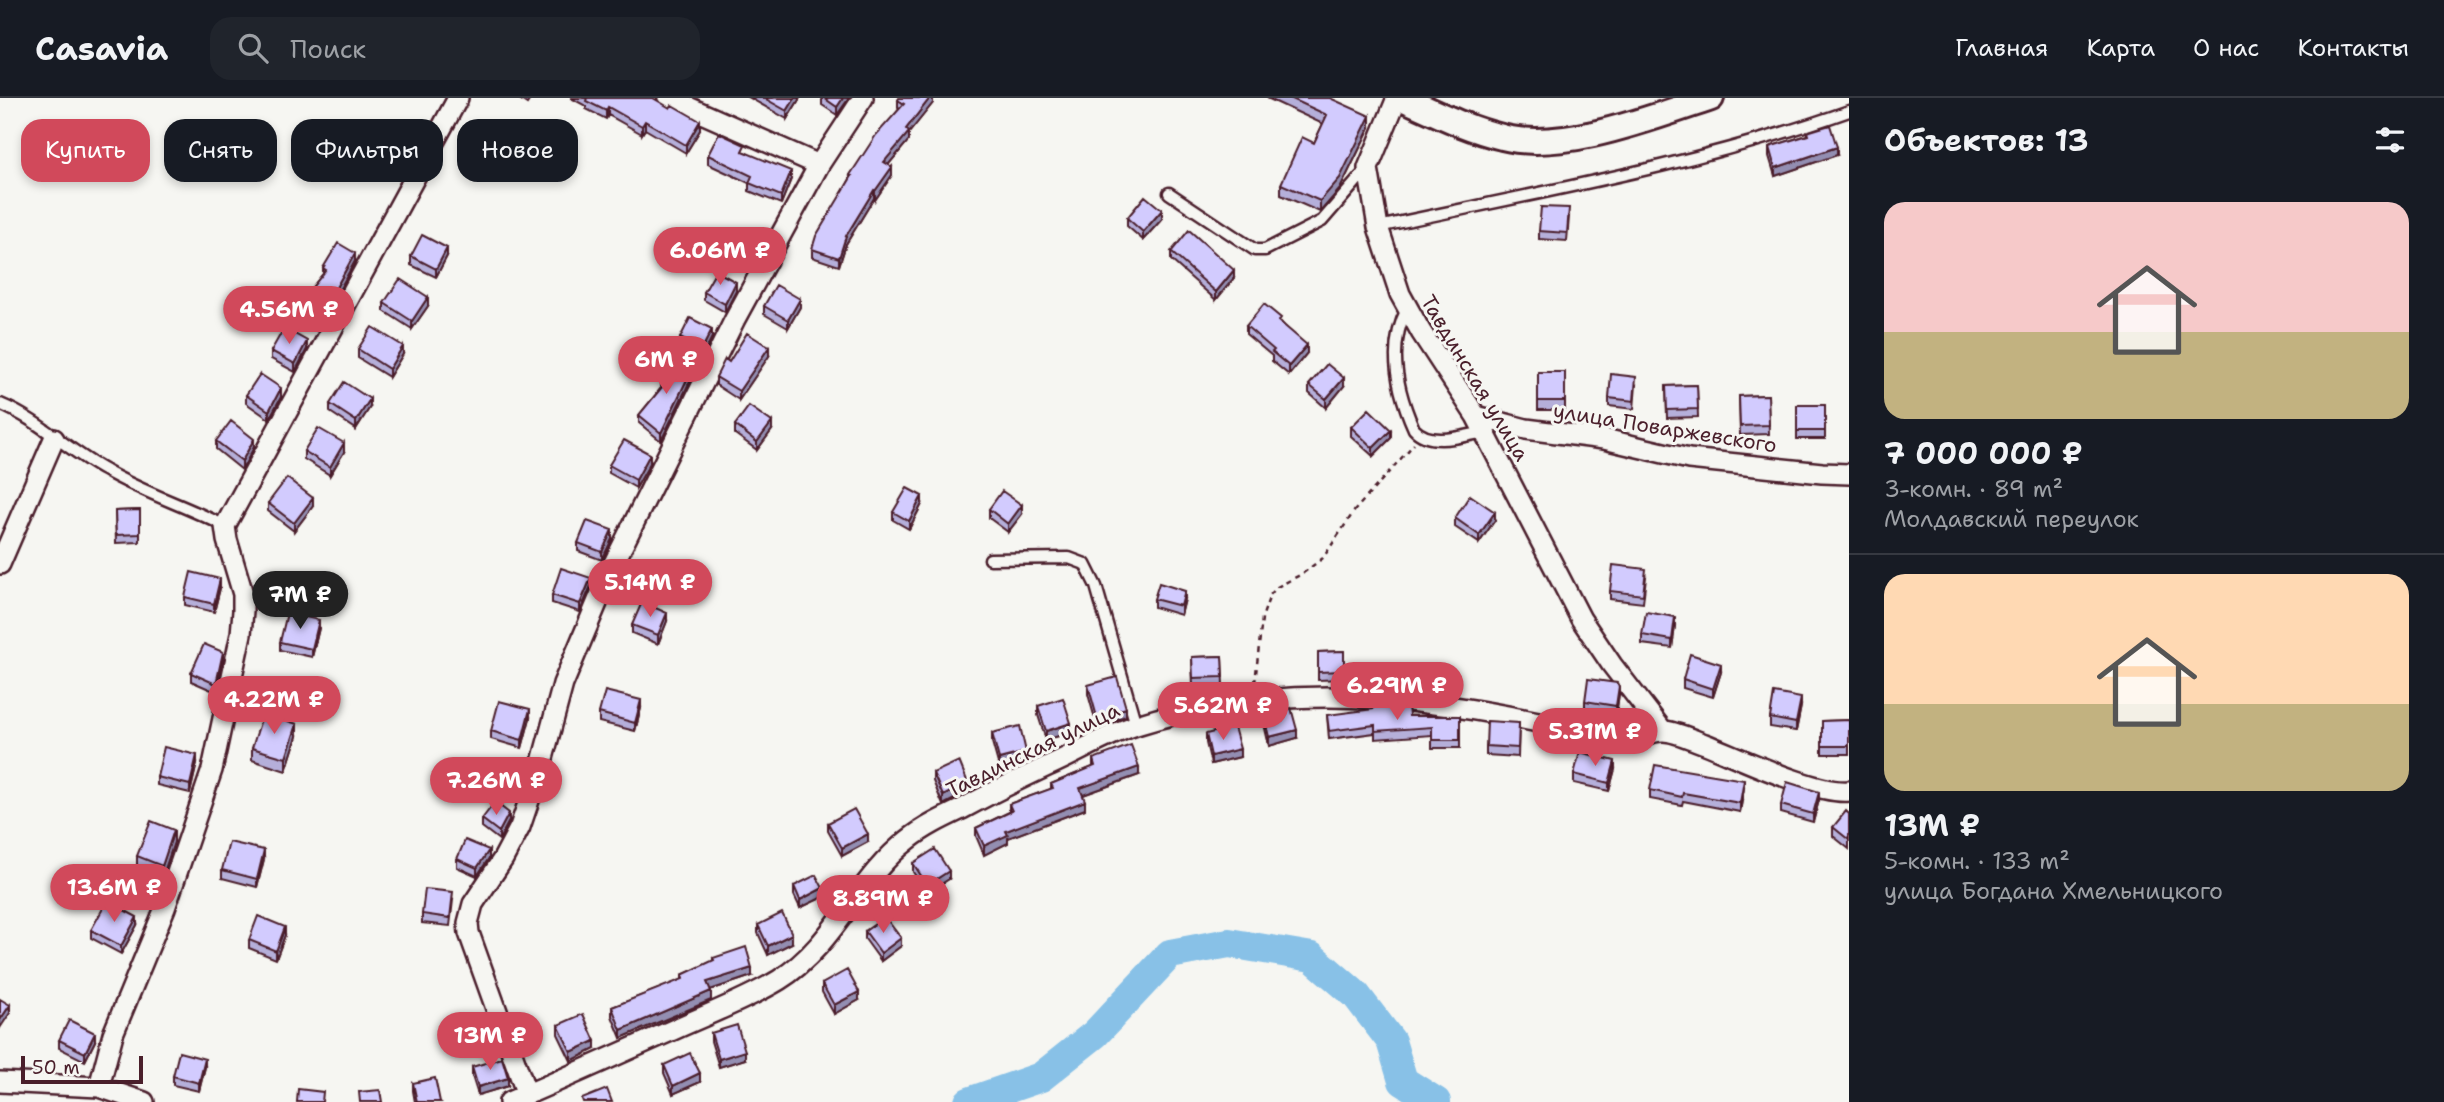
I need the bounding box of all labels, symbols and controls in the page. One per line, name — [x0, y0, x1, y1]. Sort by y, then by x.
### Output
search box — [210, 17, 700, 80]
text: Casavia — [35, 26, 168, 71]
icon: search — [234, 29, 272, 67]
text: Поиск — [290, 31, 366, 66]
text: Главная — [1955, 32, 2048, 64]
text: Карта — [2086, 32, 2155, 64]
text: О нас — [2193, 32, 2259, 64]
text: Контакты — [2297, 32, 2409, 64]
chip: Купить — [21, 119, 150, 182]
chip: Снять — [164, 119, 277, 182]
chip: Фильтры — [291, 119, 443, 182]
chip: Новое — [457, 119, 578, 182]
text: Объектов: 13 — [1884, 120, 2089, 161]
icon: filters — [2371, 121, 2409, 159]
pin: 6.06M ₽ — [655, 228, 785, 287]
text: 6.06M ₽ — [669, 235, 771, 265]
icon: home — [2084, 247, 2210, 373]
pin: 4.56M ₽ — [224, 286, 354, 346]
street label: Тавдинская улица — [1414, 290, 1536, 466]
text: 4.56M ₽ — [239, 294, 339, 324]
pin: 6M ₽ — [625, 336, 707, 396]
text: 6M ₽ — [634, 344, 698, 374]
street label: улица Поваржевского — [1551, 396, 1779, 460]
text: 7 000 000 ₽ — [1884, 433, 2083, 474]
text: 3-комн. · 89 m² — [1884, 474, 2063, 504]
text: Молдавский переулок — [1884, 504, 2139, 534]
pin: 5.14M ₽ — [585, 560, 715, 619]
text: 5.14M ₽ — [604, 567, 696, 597]
pin: 7M ₽ — [259, 572, 341, 631]
text: 7M ₽ — [268, 579, 332, 609]
icon: home — [2084, 619, 2210, 745]
pin: 6.29M ₽ — [1332, 662, 1462, 722]
text: 6.29M ₽ — [1347, 670, 1447, 700]
pin: 4.22M ₽ — [209, 676, 339, 736]
pin: 5.62M ₽ — [1158, 682, 1288, 742]
text: 4.22M ₽ — [224, 684, 324, 714]
text: 5.62M ₽ — [1174, 690, 1272, 720]
street label: Тавдинская улица — [942, 696, 1124, 804]
pin: 5.31M ₽ — [1530, 708, 1660, 768]
text: 5.31M ₽ — [1549, 716, 1641, 746]
pin: 7.26M ₽ — [431, 758, 561, 817]
text: 7.26M ₽ — [446, 765, 546, 795]
text: 13M ₽ — [1884, 805, 1980, 846]
text: 5-комн. · 133 m² — [1884, 846, 2070, 876]
pin: 13.6M ₽ — [49, 864, 179, 924]
text: 13.6M ₽ — [66, 872, 162, 902]
pin: 8.89M ₽ — [818, 876, 948, 935]
text: улица Богдана Хмельницкого — [1884, 876, 2223, 906]
text: 8.89M ₽ — [832, 883, 934, 913]
pin: 13M ₽ — [441, 1012, 539, 1072]
text: 13M ₽ — [453, 1020, 527, 1050]
scale bar — [21, 1053, 144, 1085]
text: 50 m — [32, 1055, 80, 1080]

